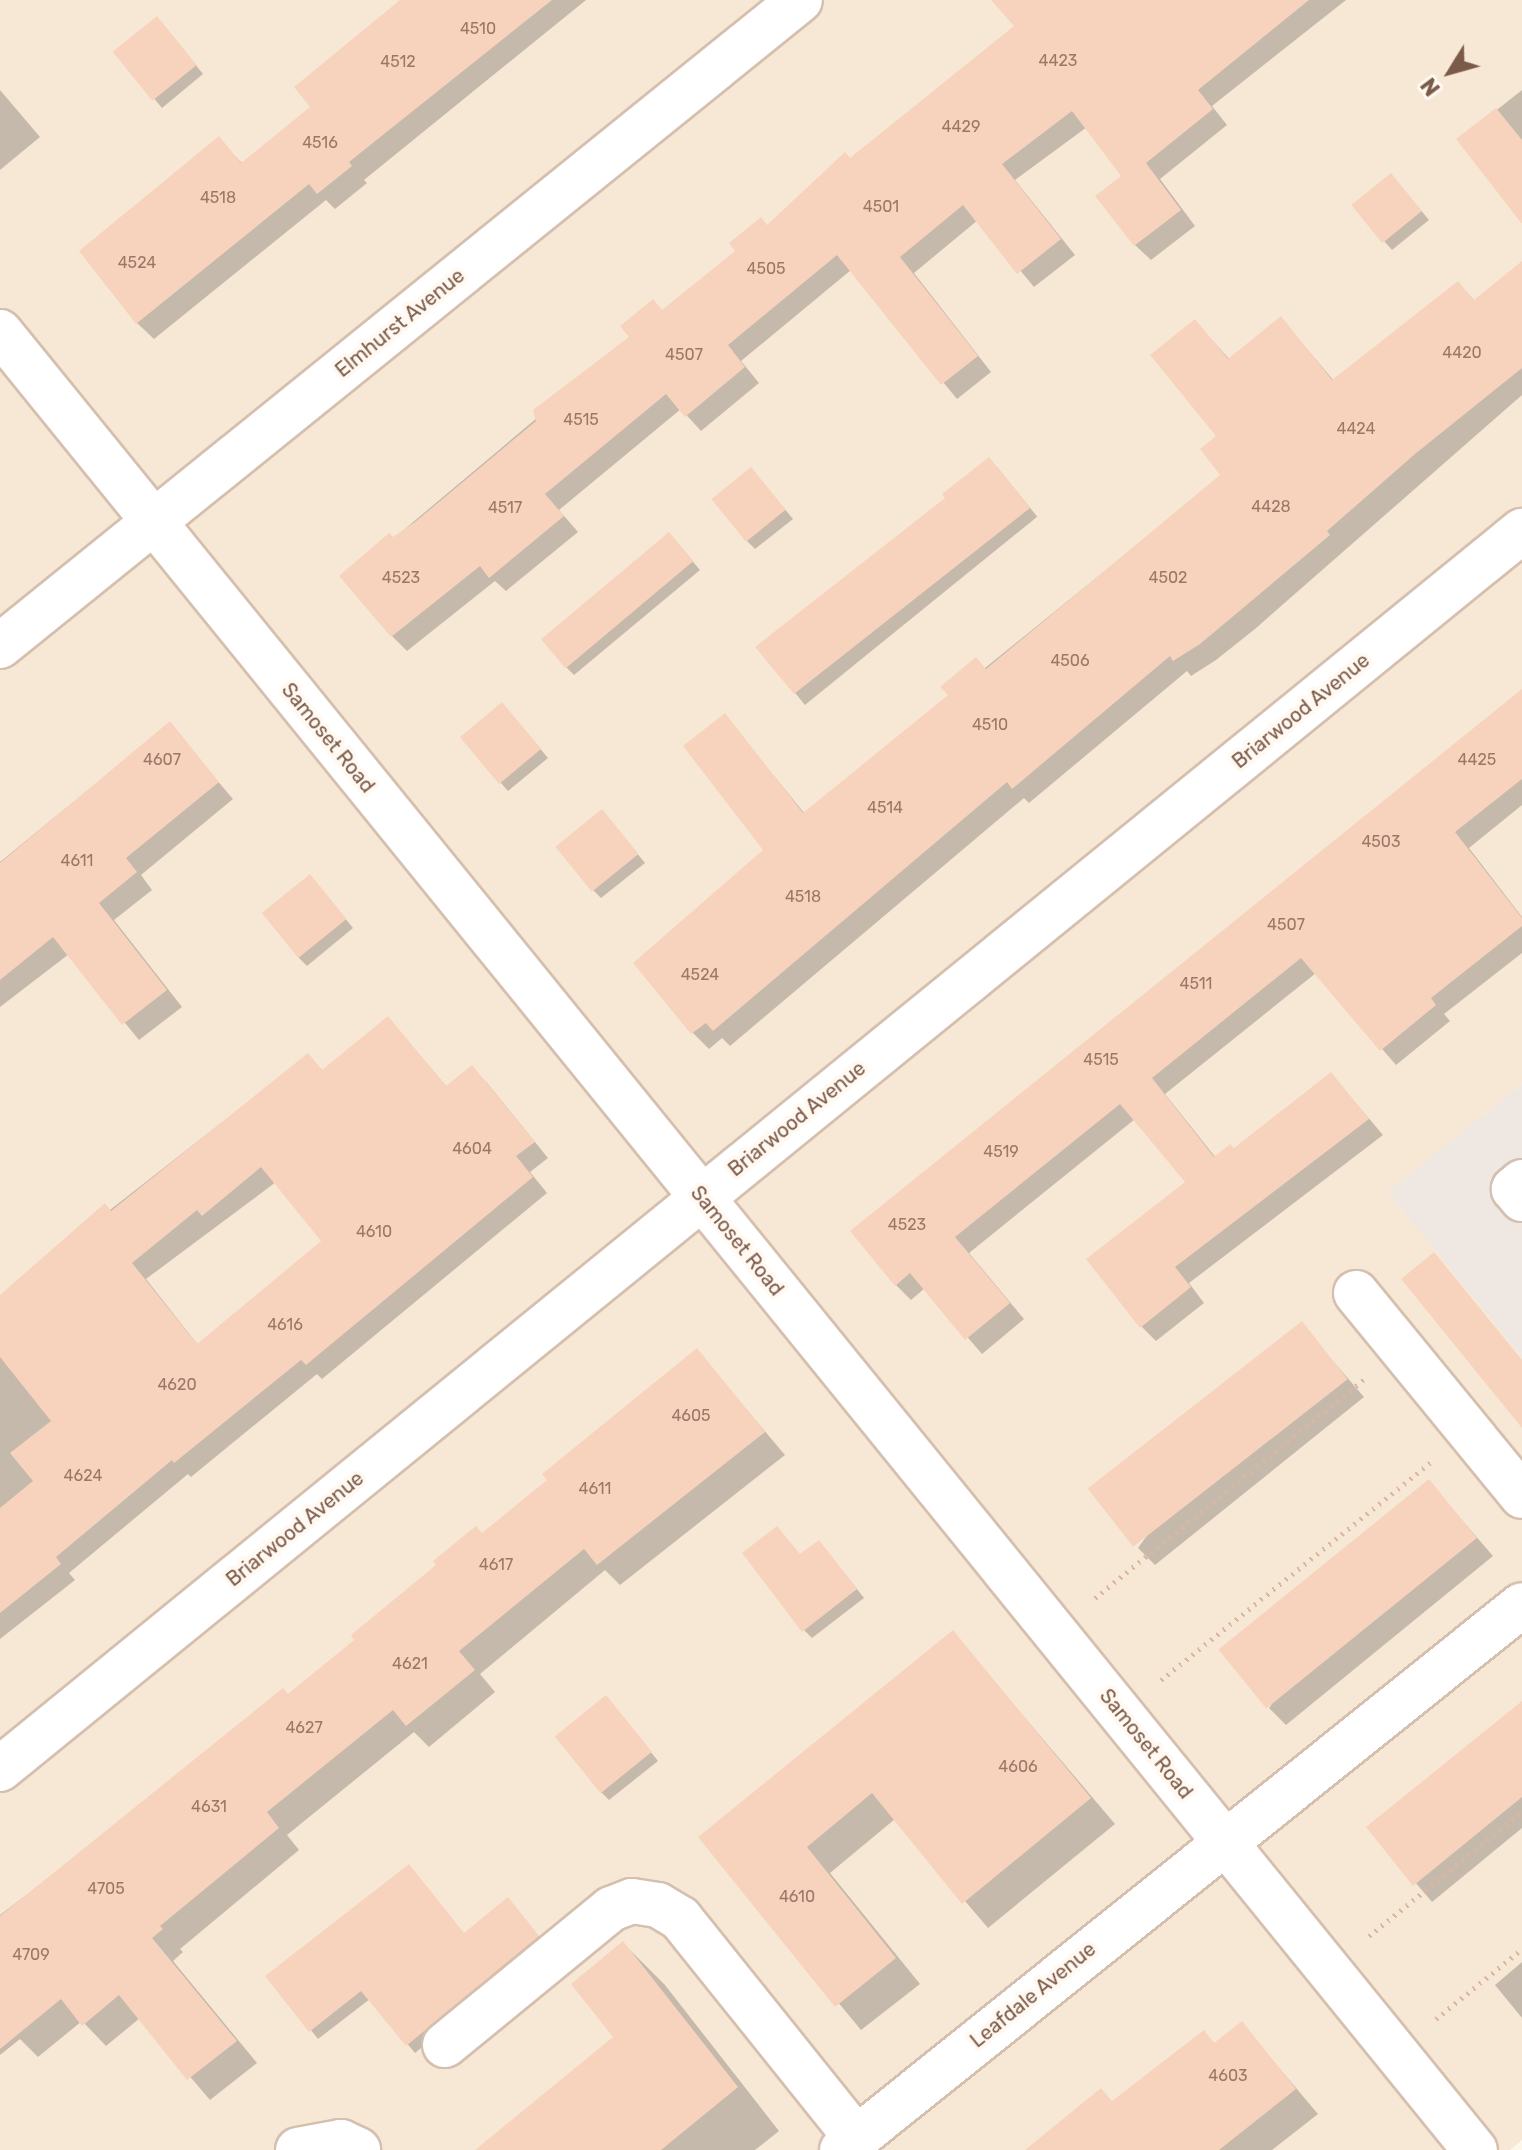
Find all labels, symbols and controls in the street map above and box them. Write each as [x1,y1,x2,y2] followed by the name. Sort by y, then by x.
[460,19,496,39] house number: 4510
[1410,32,1490,112] north arrow
[1039,51,1077,71] house number: 4423
[380,52,416,72] house number: 4512
[1415,72,1446,101] text: N
[942,117,980,137] house number: 4429
[302,133,338,153] house number: 4516
[200,188,236,208] house number: 4518
[863,197,899,217] house number: 4501
[118,253,156,273] house number: 4524
[746,259,786,279] house number: 4505
[330,263,470,383] street label: Elmhurst Avenue
[1442,343,1482,363] house number: 4420
[665,345,703,365] house number: 4507
[563,410,599,430] house number: 4515
[1336,419,1376,439] house number: 4424
[1251,497,1291,517] house number: 4428
[488,498,522,518] house number: 4517
[382,568,420,588] house number: 4523
[1149,568,1187,588] house number: 4502
[1227,648,1375,774] street label: Briarwood Avenue
[1050,651,1090,671] house number: 4506
[276,678,380,798] street label: Samoset Road
[972,715,1008,735] house number: 4510
[143,750,181,770] house number: 4607
[1458,750,1496,770] house number: 4425
[867,798,903,818] house number: 4514
[1361,832,1401,852] house number: 4503
[61,851,93,871] house number: 4611
[785,887,821,907] house number: 4518
[1267,915,1305,935] house number: 4507
[681,965,719,985] house number: 4524
[1180,974,1212,994] house number: 4511
[1083,1050,1119,1070] house number: 4515
[723,1056,871,1182] street label: Briarwood Avenue
[452,1139,492,1159] house number: 4604
[983,1142,1019,1162] house number: 4519
[685,1181,789,1301] street label: Samoset Road
[888,1215,926,1235] house number: 4523
[356,1222,392,1242] house number: 4610
[267,1315,303,1335] house number: 4616
[157,1375,197,1395] house number: 4620
[671,1406,711,1426] house number: 4605
[64,1466,102,1486] house number: 4624
[221,1466,369,1592] street label: Briarwood Avenue
[579,1479,611,1499] house number: 4611
[479,1555,513,1575] house number: 4617
[392,1654,428,1674] house number: 4621
[1094,1684,1198,1804] street label: Samoset Road
[285,1718,323,1738] house number: 4627
[998,1757,1038,1777] house number: 4606
[191,1797,227,1817] house number: 4631
[87,1879,125,1899] house number: 4705
[779,1887,815,1907] house number: 4610
[965,1937,1101,2053] street label: Leafdale Avenue
[12,1945,50,1965] house number: 4709
[1208,2066,1248,2086] house number: 4603

